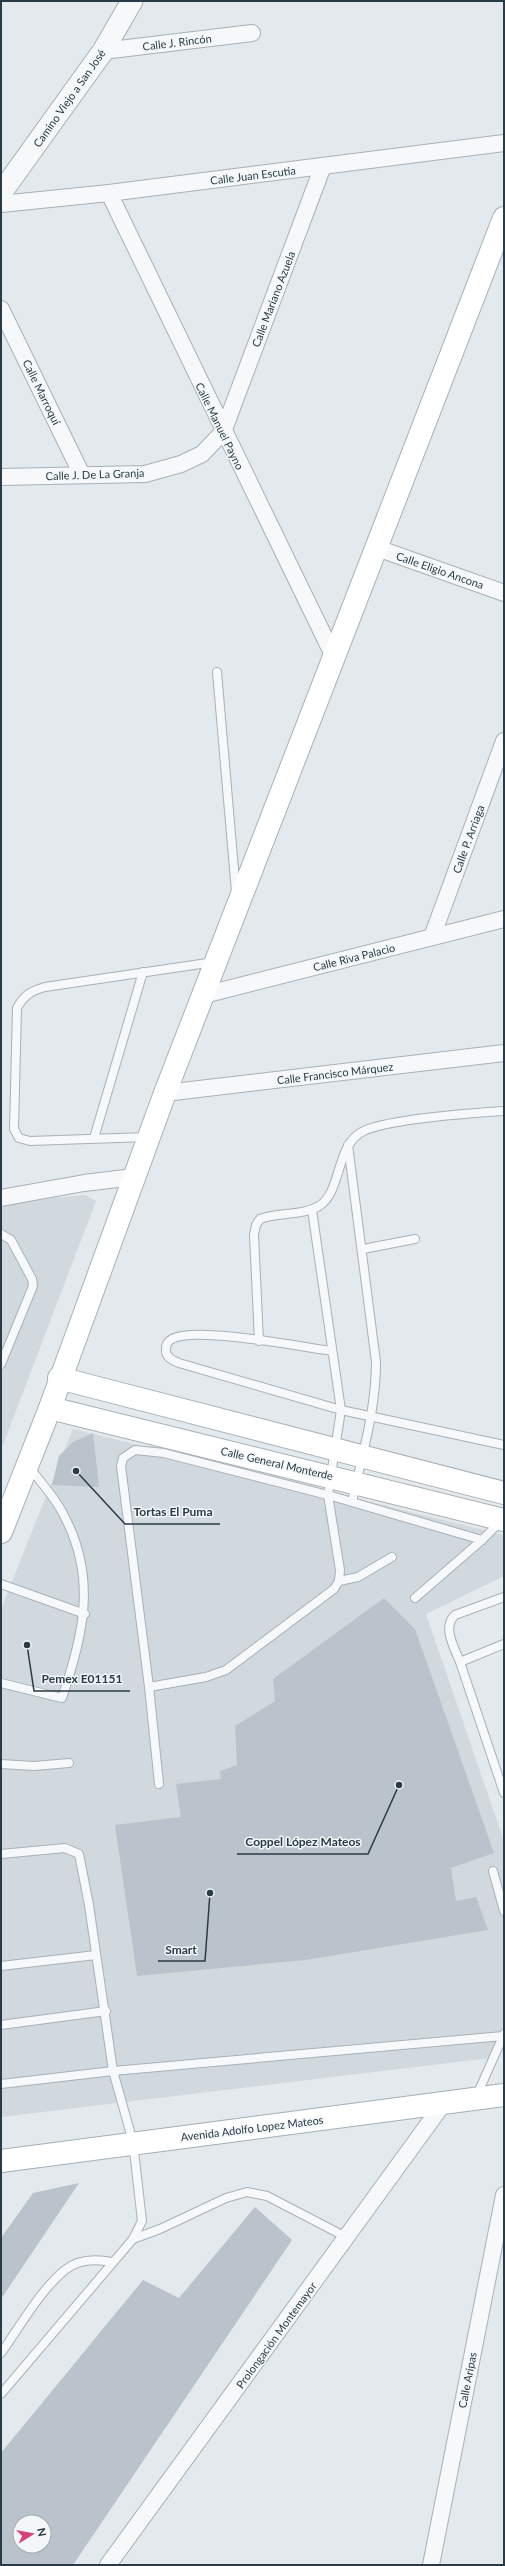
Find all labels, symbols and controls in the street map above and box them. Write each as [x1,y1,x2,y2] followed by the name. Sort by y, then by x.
[142,31,212,53] street label: Calle J. Rincón
[30,46,108,149] street label: Camino Viejo a San José
[210,163,296,187] street label: Calle Juan Escutia
[249,249,297,349] street label: Calle Mariano Azuela
[21,357,64,427] street label: Calle Marroquí
[193,380,247,472] street label: Calle Manuel Payno
[45,466,145,482] street label: Calle J. De La Granja
[394,549,486,591] street label: Calle Eligio Ancona
[450,803,486,875] street label: Calle P. Arriaga
[312,941,396,973] street label: Calle Riva Palacio
[276,1059,394,1087] street label: Calle Francisco Márquez
[220,1444,335,1482] street label: Calle General Monterde
[125,1500,220,1524] callout: Tortas El Puma
[134,1504,212,1519] text: Tortas El Puma
[34,1667,130,1691] callout: Pemex E01151
[42,1671,122,1686] text: Pemex E01151
[237,1830,368,1854] callout: Coppel López Mateos
[245,1834,361,1849] text: Coppel López Mateos
[158,1937,205,1961] callout: Smart
[165,1942,197,1957] text: Smart
[180,2113,324,2143] street label: Avenida Adolfo Lopez Mateos
[233,2279,319,2391] street label: Prolongación Montemayor
[455,2351,479,2409] street label: Calle Aripas
[12,2514,52,2554] north arrow
[35,2527,49,2537] text: N

